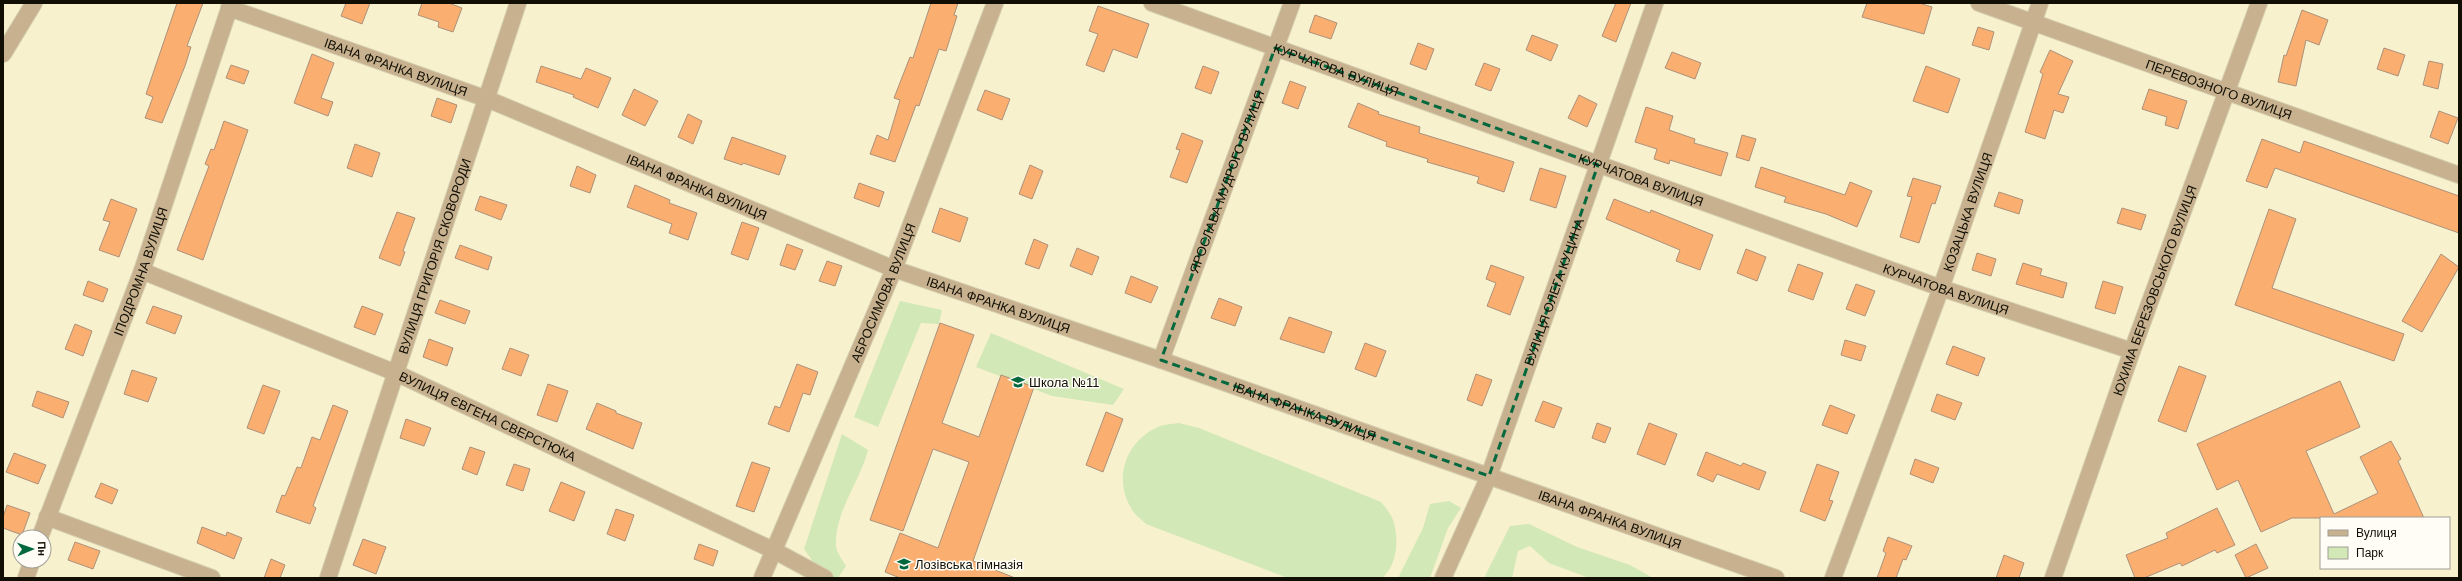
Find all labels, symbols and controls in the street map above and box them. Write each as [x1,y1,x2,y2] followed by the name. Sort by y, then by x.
[322,35,470,99] street label: ІВАНА ФРАНКА ВУЛИЦЯ
[1272,40,1401,99] street label: КУРЧАТОВА ВУЛИЦЯ
[2144,56,2294,122] street label: ПЕРЕВОЗНОГО ВУЛИЦЯ
[1186,88,1267,275] street label: ЯРОСЛАВА МУДРОГО ВУЛИЦЯ
[1576,150,1706,209] street label: КУРЧАТОВА ВУЛИЦЯ
[1940,150,1995,273] street label: КОЗАЦЬКА ВУЛИЦЯ
[624,151,769,223] street label: ІВАНА ФРАНКА ВУЛИЦЯ
[395,156,474,356] street label: ВУЛИЦЯ ГРИГОРІЯ СКОВОРОДИ
[2110,183,2199,398] street label: ЮХИМА БЕРЕЗОВСЬКОГО ВУЛИЦЯ
[110,205,170,338] street label: ІПОДРОМНА ВУЛИЦЯ
[1521,216,1587,368] street label: ВУЛИЦЯ ОЛЕГА КУЦИНА
[848,221,918,364] street label: АБРОСИМОВА ВУЛИЦЯ
[1881,260,2011,317] street label: КУРЧАТОВА ВУЛИЦЯ
[925,273,1072,336] street label: ІВАНА ФРАНКА ВУЛИЦЯ
[397,368,579,464] street label: ВУЛИЦЯ ЄВГЕНА СВЕРСТЮКА
[1010,374,1026,390] school or university icon: Школа №11
[1029,375,1100,390] place label: Школа №11
[1231,379,1378,443] street label: ІВАНА ФРАНКА ВУЛИЦЯ
[1536,487,1683,551] street label: ІВАНА ФРАНКА ВУЛИЦЯ
[2320,517,2450,569] legend
[2356,526,2397,540] text: Вулиця
[12,529,52,569] north arrow
[36,541,48,556] text: Пн
[2356,546,2384,560] text: Парк
[896,556,912,572] school or university icon: Лозівська гімназія
[915,557,1023,572] place label: Лозівська гімназія

